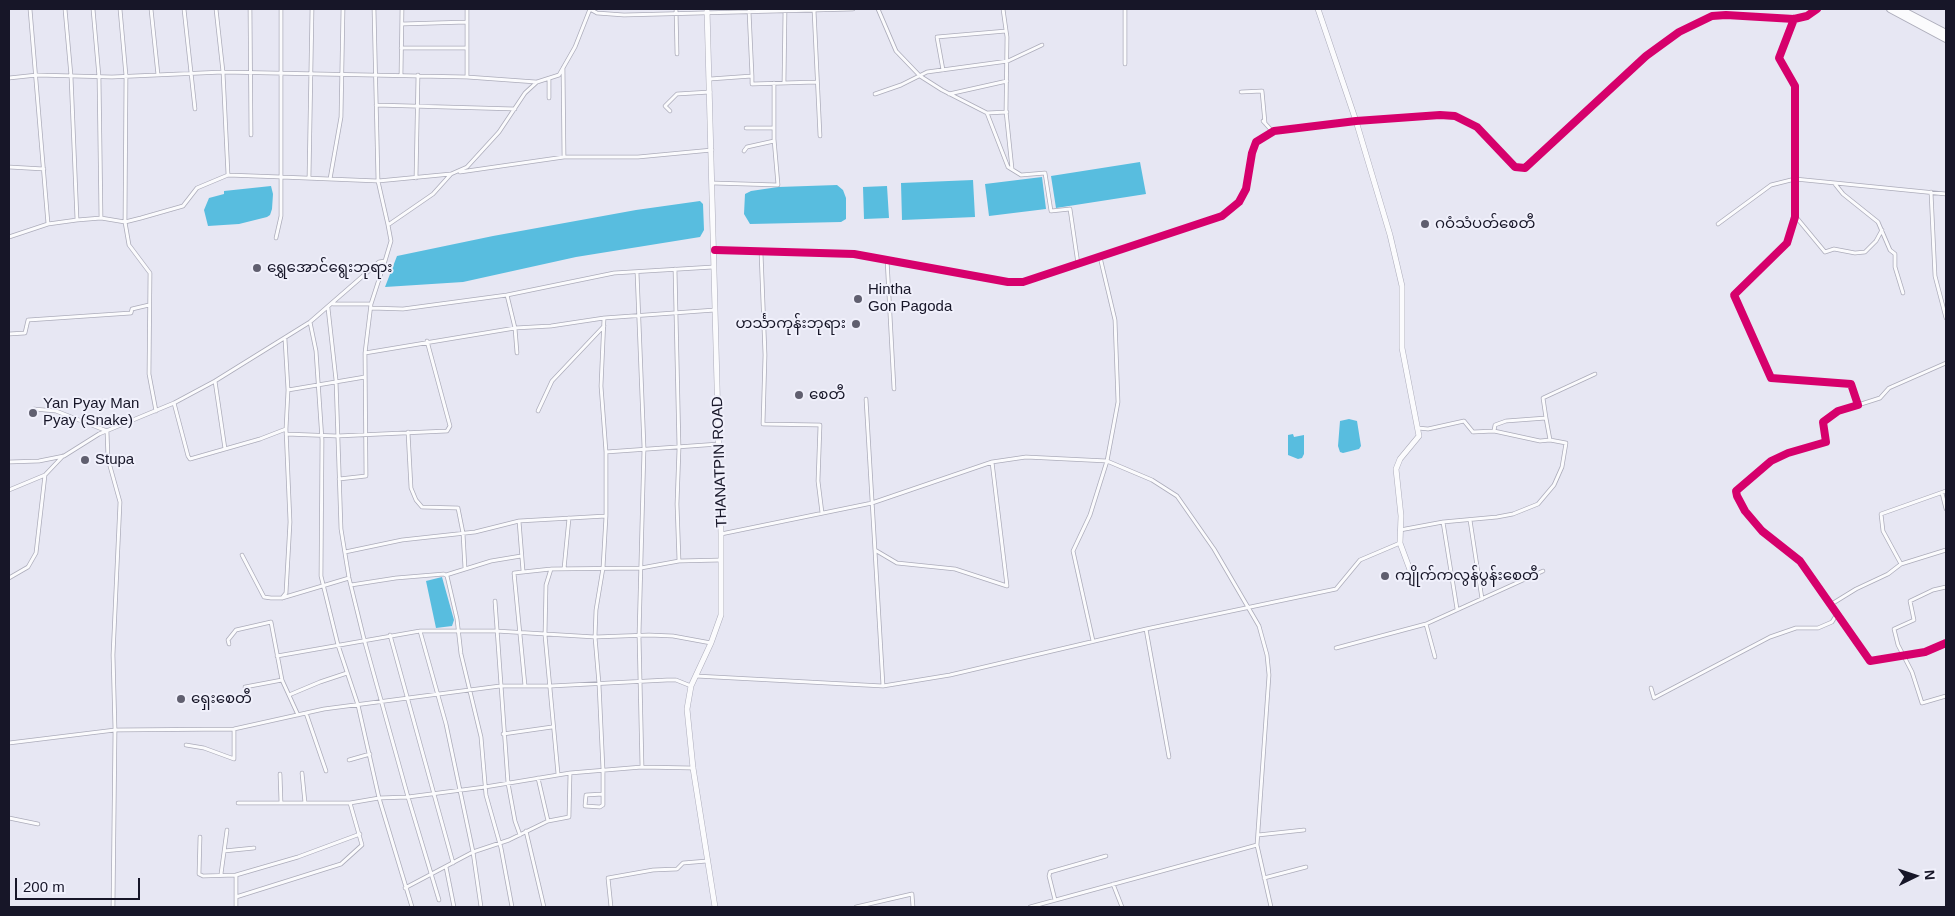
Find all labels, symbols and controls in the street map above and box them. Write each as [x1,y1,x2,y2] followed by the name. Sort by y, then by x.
[1435,215,1535,233] place label: ဂဝံသံပတ်စေတီ
[1419,218,1431,230] marker: ဂဝံသံပတ်စေတီ
[267,259,392,277] place label: ရွှေအောင်ရွေးဘုရား
[251,262,263,274] marker: ရွှေအောင်ရွေးဘုရား
[868,281,952,316] place label: Hintha Gon Pagoda
[852,293,864,305] marker: Hintha Gon Pagoda
[736,315,846,333] place label: ဟင်္သာကုန်းဘုရား
[850,318,862,330] marker: ဟင်္သာကုန်းဘုရား
[809,386,845,404] place label: စေတီ
[793,389,805,401] marker: စေတီ
[43,395,139,430] place label: Yan Pyay Man Pyay (Snake)
[709,396,731,528] street label: THANATPIN ROAD
[27,407,39,419] marker: Yan Pyay Man Pyay (Snake)
[95,451,134,469] place label: Stupa
[79,454,91,466] marker: Stupa
[1395,567,1539,585] place label: ကျိုက်ကလွန်ပွန်းစေတီ
[1379,570,1391,582] marker: ကျိုက်ကလွန်ပွန်းစေတီ
[191,690,252,708] place label: ရှေးစေတီ
[175,693,187,705] marker: ရှေးစေတီ
[1890,851,1940,901] north arrow
[18,868,142,900] scale bar
[1922,869,1938,881] text: N
[23,878,65,895] text: 200 m

